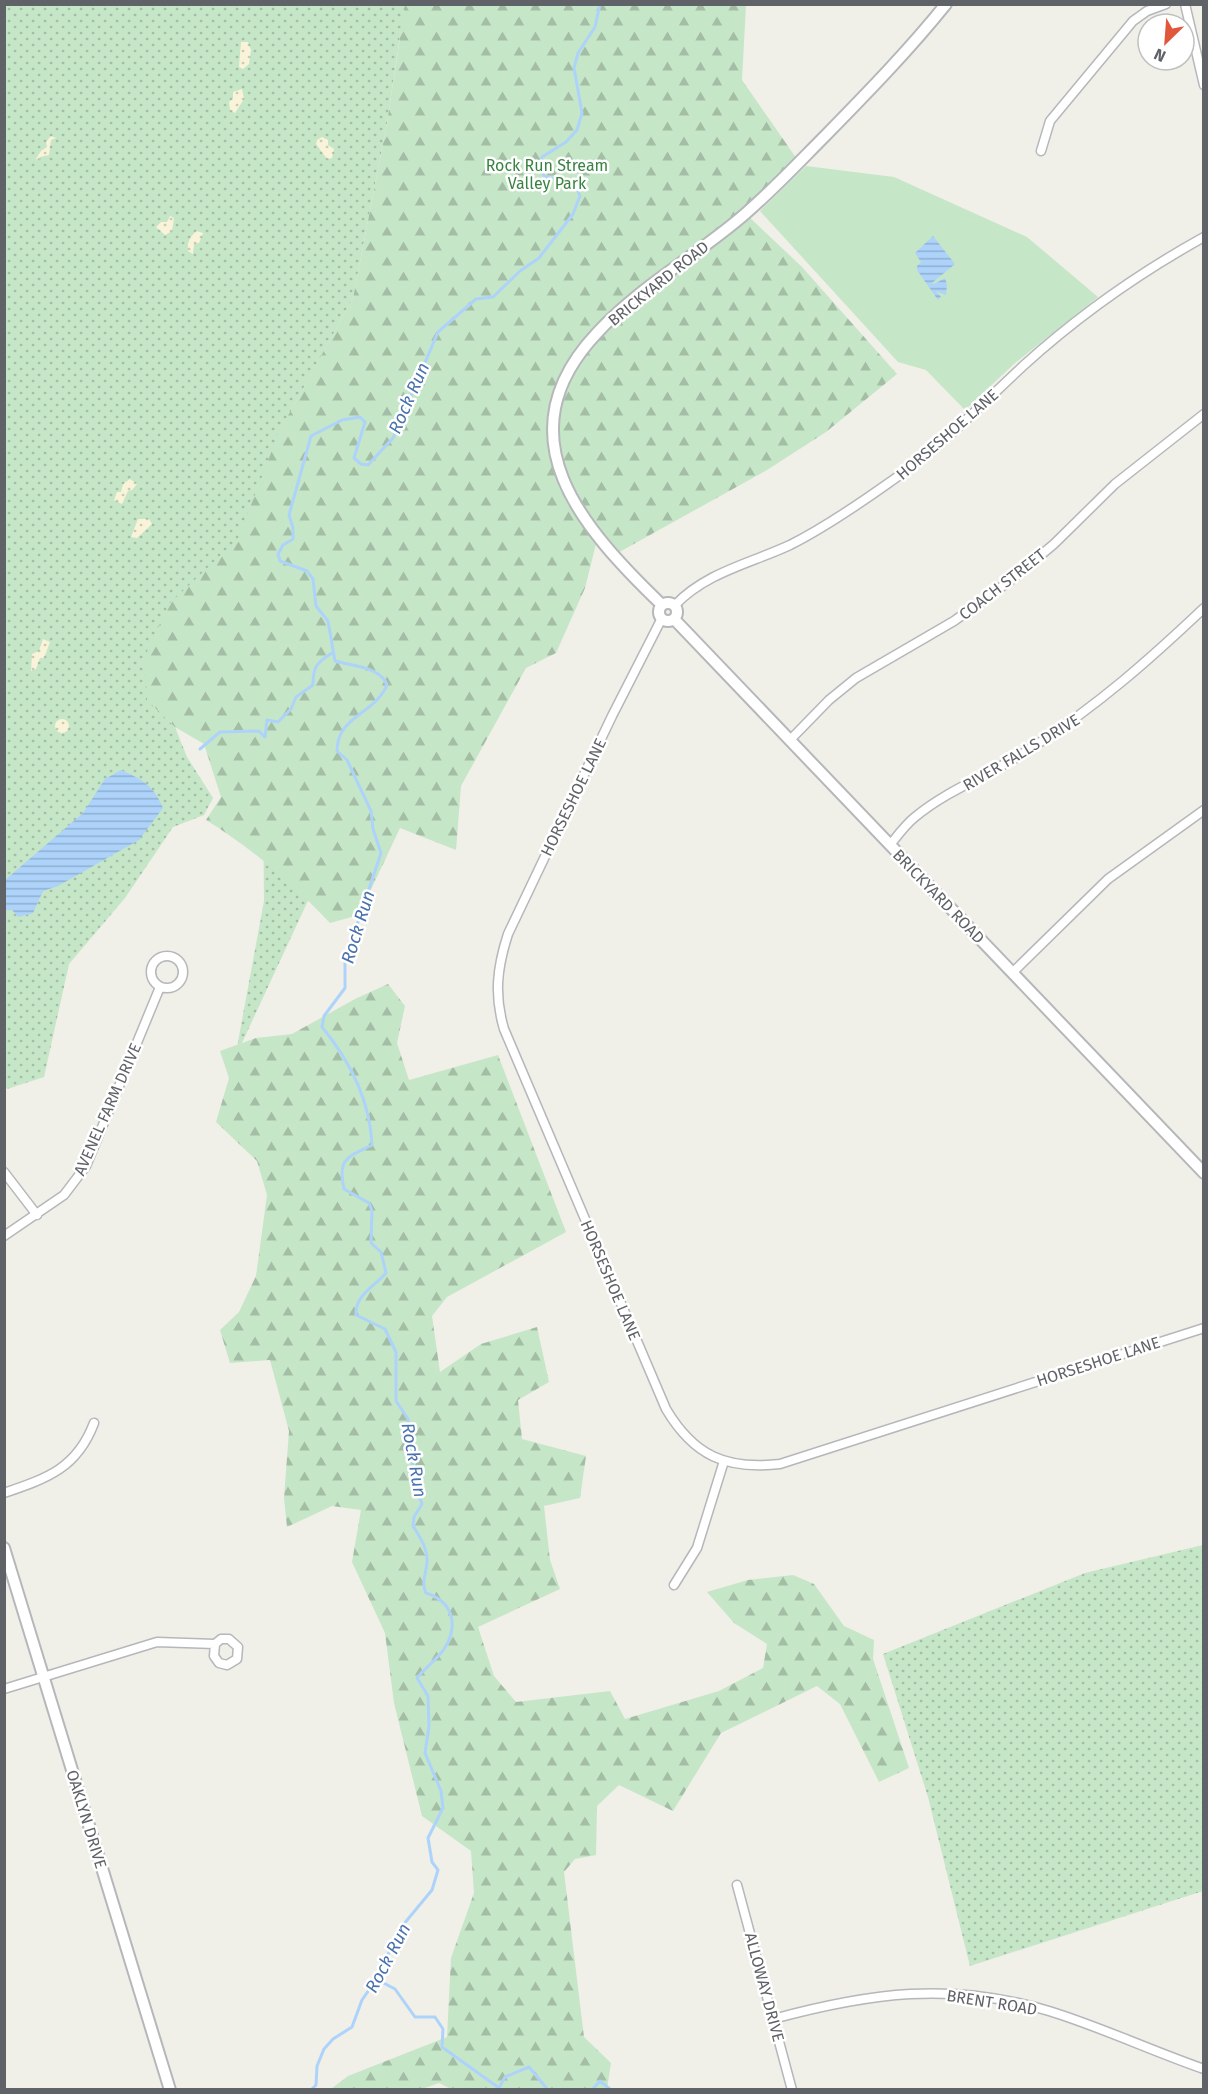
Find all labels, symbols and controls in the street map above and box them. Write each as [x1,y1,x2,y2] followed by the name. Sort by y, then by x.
[1136,12,1196,72] north arrow
[1151,44,1169,66] text: N
[486,156,608,193] park label: Rock Run Stream Valley Park
[604,237,712,330] street label: BRICKYARD ROAD
[384,359,434,437] water label: Rock Run
[893,385,1002,484] street label: HORSESHOE LANE
[955,544,1050,624] street label: COACH STREET
[959,710,1083,795] street label: RIVER FALLS DRIVE
[537,735,610,859] street label: HORSESHOE LANE
[889,845,988,947] street label: BRICKYARD ROAD
[336,888,380,966] water label: Rock Run
[70,1040,145,1178] street label: AVENEL FARM DRIVE
[577,1217,644,1343] street label: HORSESHOE LANE
[1034,1333,1162,1390] street label: HORSESHOE LANE
[397,1421,431,1499] water label: Rock Run
[63,1768,111,1871] street label: OAKLYN DRIVE
[361,1920,415,1996] water label: Rock Run
[741,1930,788,2044] street label: ALLOWAY DRIVE
[945,1986,1039,2019] street label: BRENT ROAD

